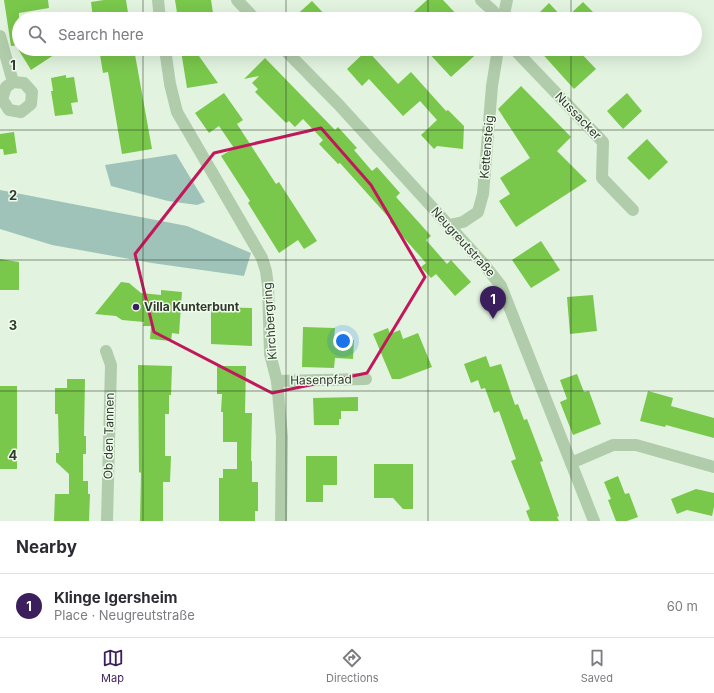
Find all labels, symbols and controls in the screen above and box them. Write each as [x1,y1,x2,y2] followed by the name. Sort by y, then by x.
[12,12,702,56] search box
[26,23,48,45] icon: search
[58,25,144,44] text: Search here
[10,57,16,73] text: 1
[552,89,605,143] street label: Nussacker
[476,115,497,179] street label: Kettensteig
[9,187,17,203] text: 2
[428,204,499,280] street label: Neugreutstraße
[259,282,280,360] street label: Kirchbergring
[480,286,506,319] pin: 1
[144,299,240,314] place label: Villa Kunterbunt
[131,302,141,312] marker: Villa Kunterbunt
[9,317,17,333] text: 3
[333,331,353,351] your location
[290,371,352,388] street label: Hasenpfad
[100,393,117,479] street label: Ob den Tannen
[9,447,18,463] text: 4
[16,537,77,557] text: Nearby
[54,588,177,607] text: Klinge Igersheim
[26,598,32,614] text: 1
[667,598,698,614] text: 60 m
[54,607,195,623] text: Place · Neugreutstraße
[101,647,124,685] tab: Map
[326,647,379,685] tab: Directions
[581,647,613,685] tab: Saved

